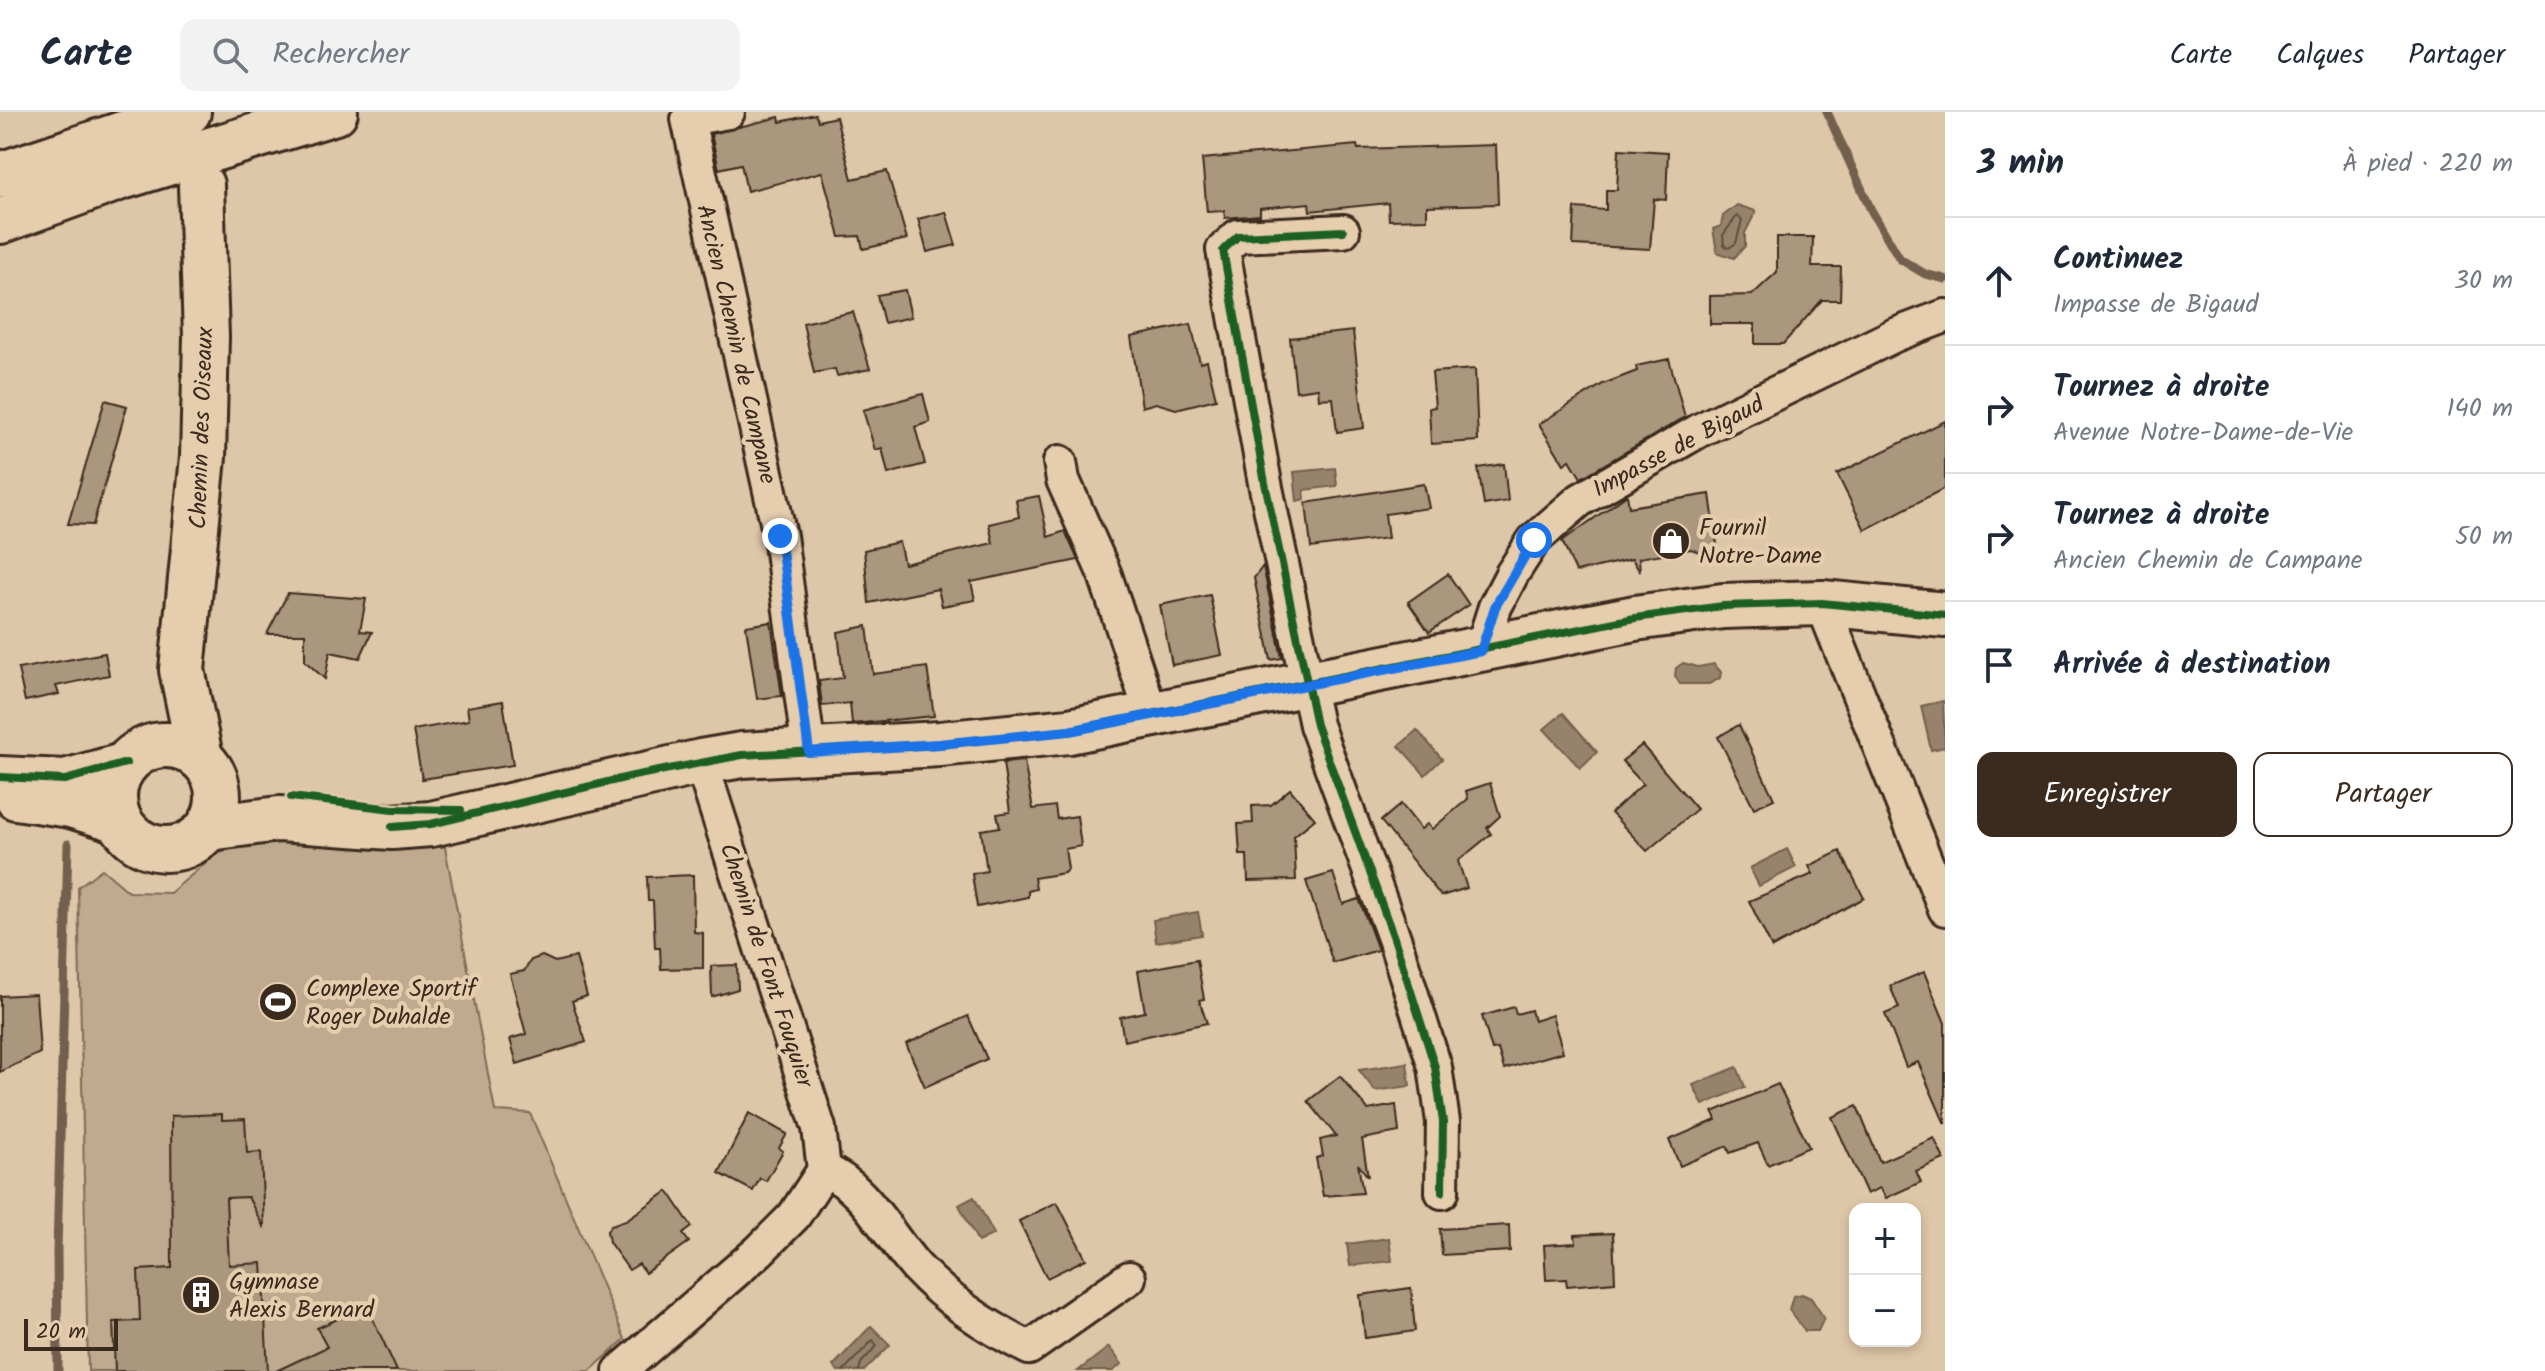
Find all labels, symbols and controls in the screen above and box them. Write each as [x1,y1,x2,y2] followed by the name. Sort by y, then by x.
[180,19,740,91] search box
[40,25,132,85] text: Carte
[272,31,409,79] text: Rechercher
[208,33,252,77] icon: search
[2170,33,2232,78] text: Carte
[2276,33,2364,78] text: Calques
[2408,33,2505,78] text: Partager
[1977,137,2064,191] text: 3 min
[2342,143,2513,185] text: À pied · 220 m
[684,201,787,488] street label: Ancien Chemin de Campane
[2053,236,2183,284] text: Continuez
[1977,259,2021,303] icon: ahead
[2454,260,2513,302] text: 30 m
[2053,284,2259,326] text: Impasse de Bigaud
[179,325,226,530] street label: Chemin des Oiseaux
[2053,364,2269,412] text: Tournez à droite
[1586,385,1773,509] street label: Impasse de Bigaud
[1977,387,2021,431] icon: right
[2446,388,2513,430] text: 140 m
[2053,412,2353,454] text: Avenue Notre-Dame-de-Vie
[2053,492,2269,540] text: Tournez à droite
[1699,509,1822,576] place label: Fournil Notre-Dame
[1977,515,2021,559] icon: right
[2455,516,2513,558] text: 50 m
[762,518,798,554] route end
[1650,520,1692,562] shop icon: Fournil Notre-Dame
[1516,522,1552,558] route start
[2053,540,2363,582] text: Ancien Chemin de Campane
[2053,641,2331,689] text: Arrivée à destination
[1977,643,2021,687] icon: arrive
[1977,752,2237,837] button: Enregistrer
[2253,752,2513,837] button: Partager
[708,838,824,1095] street label: Chemin de Font Fouquier
[306,970,479,1037] place label: Complexe Sportif Roger Duhalde
[257,981,299,1023] sports icon: Complexe Sportif Roger Duhalde
[1849,1203,1921,1347] map controls
[1849,1203,1921,1275] button: +
[229,1263,375,1330] place label: Gymnase Alexis Bernard
[180,1274,222,1316] building icon: Gymnase Alexis Bernard
[1849,1275,1921,1347] button: −
[24,1315,118,1351] scale bar
[36,1315,86,1350] text: 20 m

